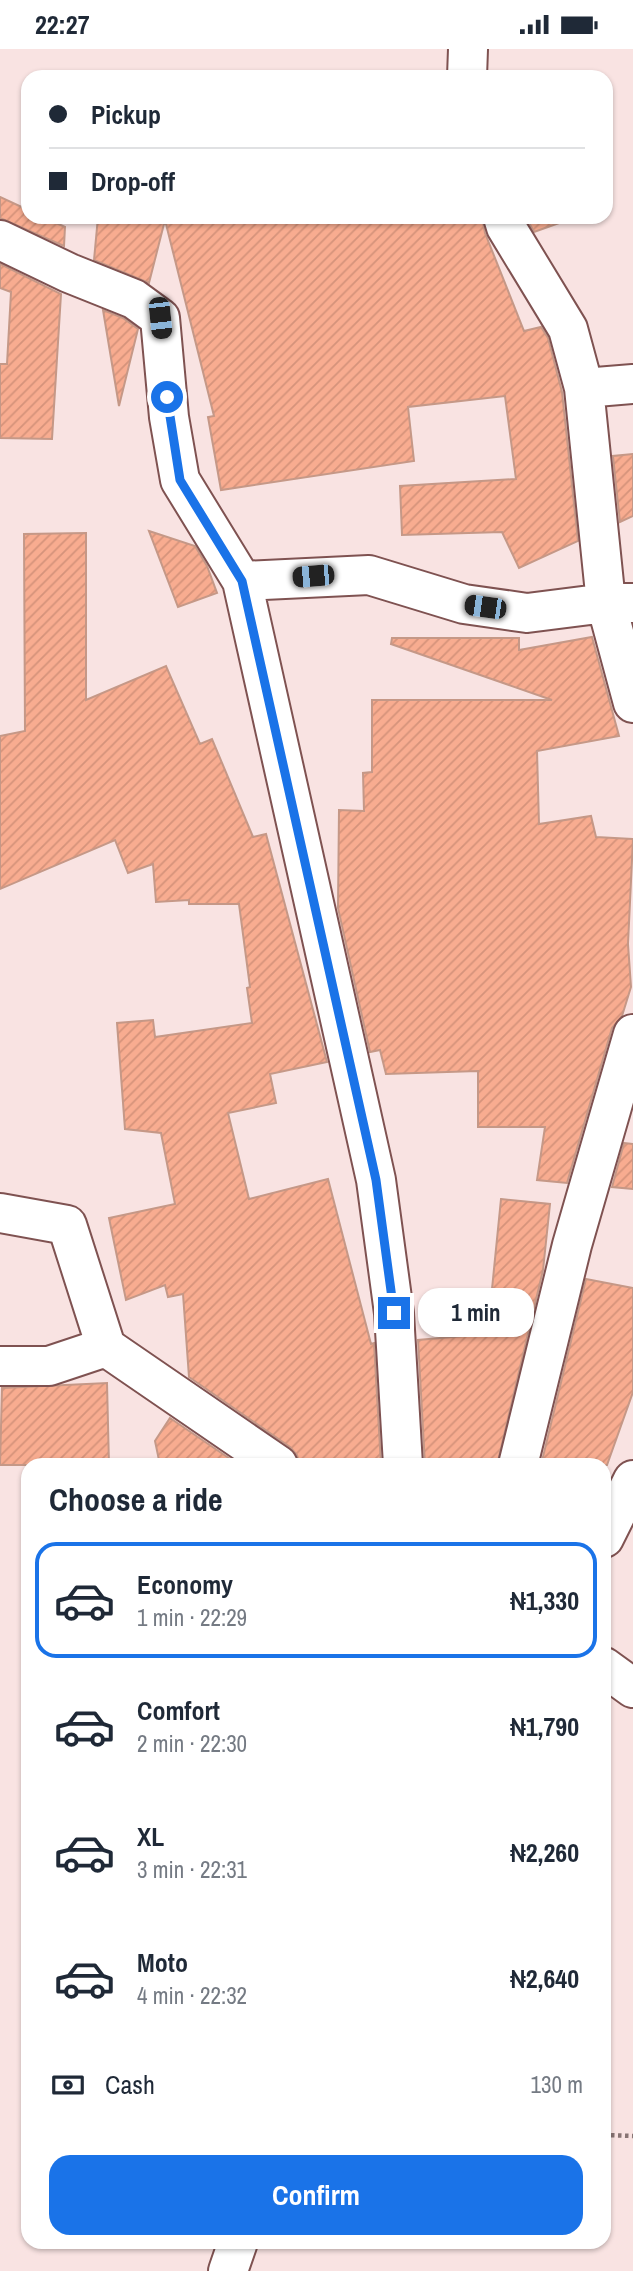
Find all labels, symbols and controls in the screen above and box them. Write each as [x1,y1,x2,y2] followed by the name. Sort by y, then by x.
[35,7,90,42] text: 22:27
[91,97,161,132] text: Pickup
[91,164,175,199] text: Drop-off
[148,296,173,340] car
[151,381,183,413] route start
[292,564,335,588] car
[463,594,508,620] car
[418,1289,534,1337] callout: 1 min
[378,1297,410,1329] route end
[451,1297,501,1328] text: 1 min
[49,1478,223,1521] text: Choose a ride
[137,1567,233,1602] text: Economy
[53,1569,116,1632] icon: car
[510,1583,579,1618] text: ₦1,330
[137,1602,247,1633] text: 1 min · 22:29
[137,1693,220,1728] text: Comfort
[53,1695,116,1758] icon: car
[510,1709,579,1744] text: ₦1,790
[137,1728,247,1759] text: 2 min · 22:30
[137,1819,164,1854] text: XL
[53,1821,116,1884] icon: car
[510,1835,579,1870] text: ₦2,260
[137,1854,247,1885] text: 3 min · 22:31
[137,1945,188,1980] text: Moto
[53,1947,116,2010] icon: car
[510,1961,579,1996] text: ₦2,640
[137,1980,247,2011] text: 4 min · 22:32
[49,2066,87,2104] icon: cash
[105,2067,155,2102] text: Cash
[531,2069,583,2100] text: 130 m
[49,2155,583,2235] button: Confirm

